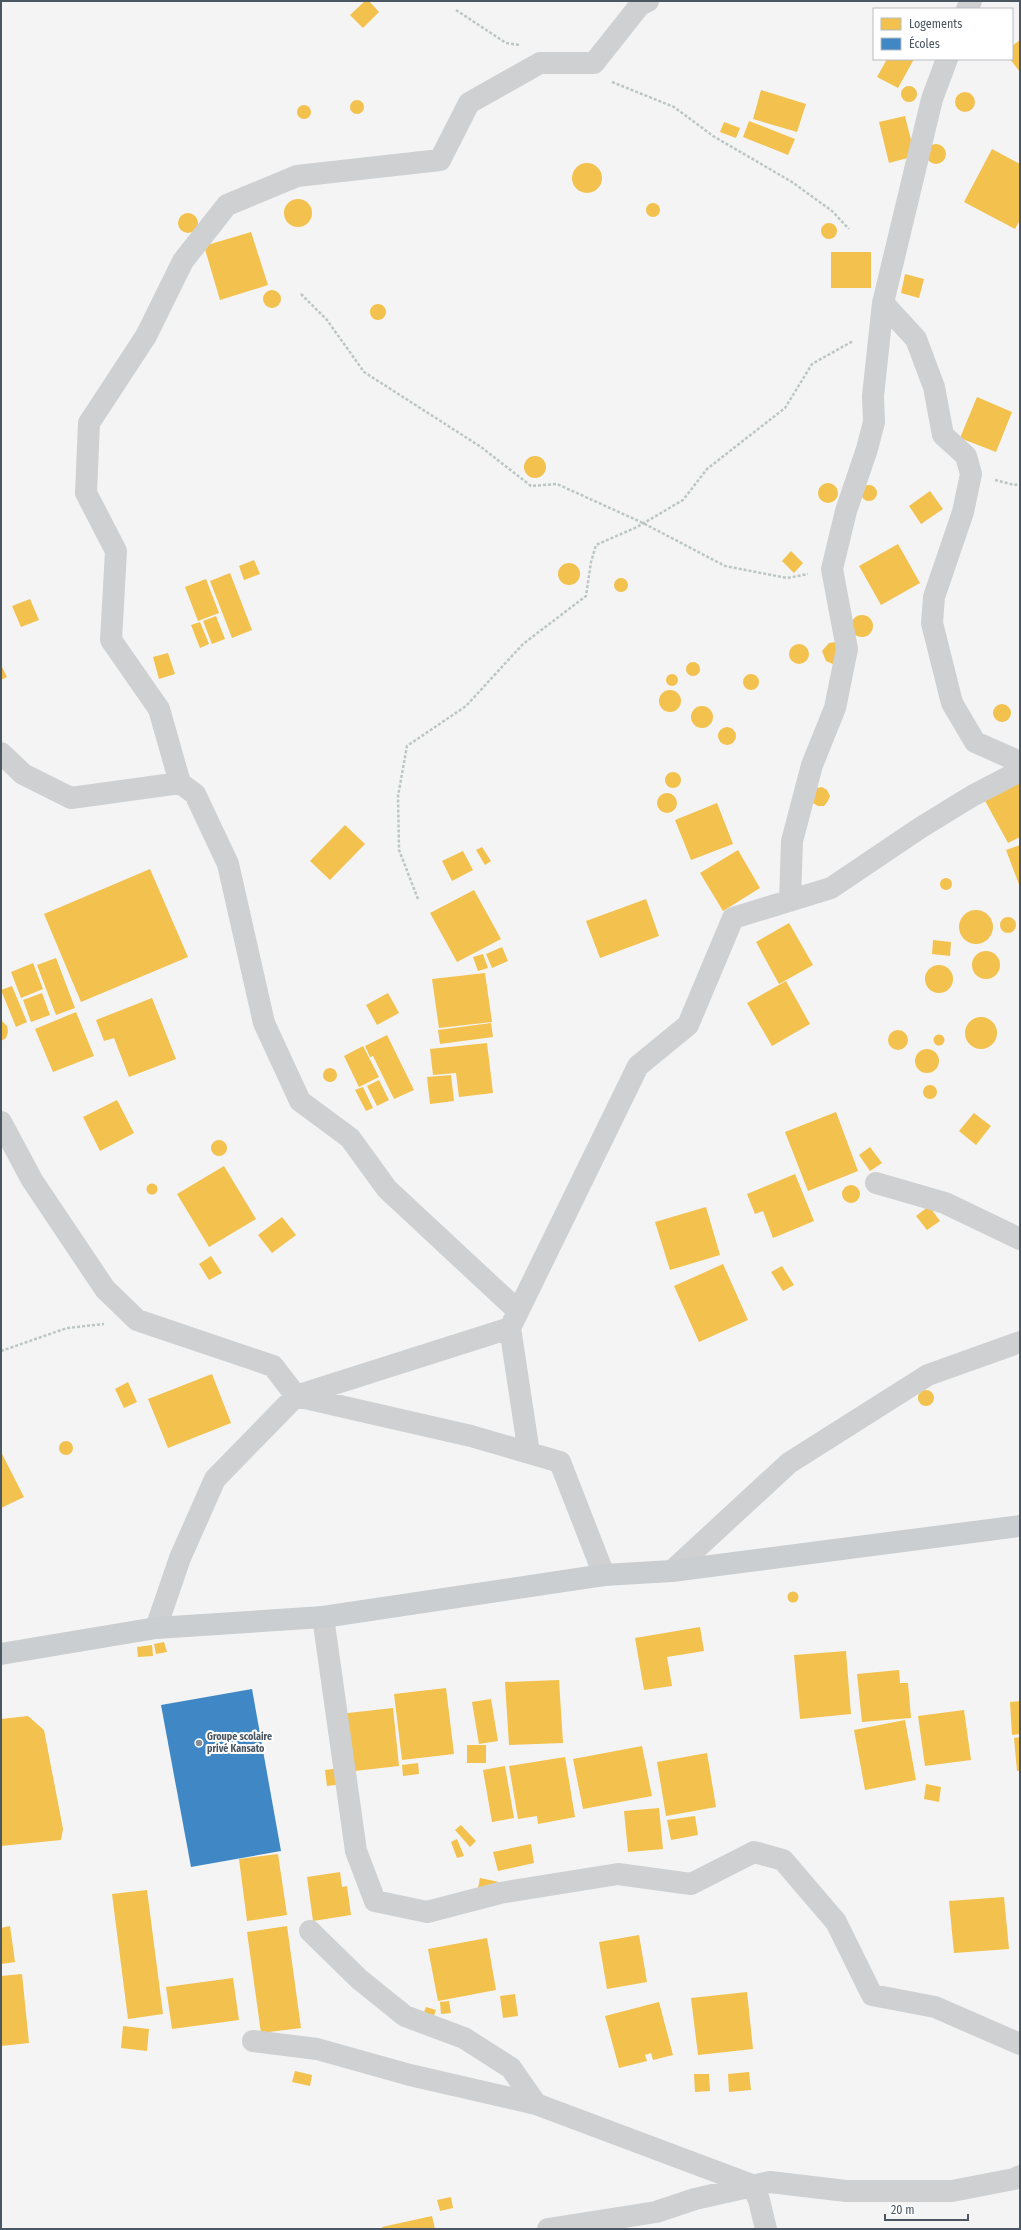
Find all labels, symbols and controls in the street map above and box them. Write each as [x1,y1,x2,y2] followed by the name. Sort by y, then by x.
[873,8,1013,60] legend
[909,17,962,31] text: Logements
[909,36,940,51] text: Écoles
[207,1731,272,1755] place label: Groupe scolaire privé Kansato
[194,1738,204,1748] marker: Groupe scolaire privé Kansato
[885,2196,968,2222] scale bar
[891,2203,915,2217] text: 20 m

